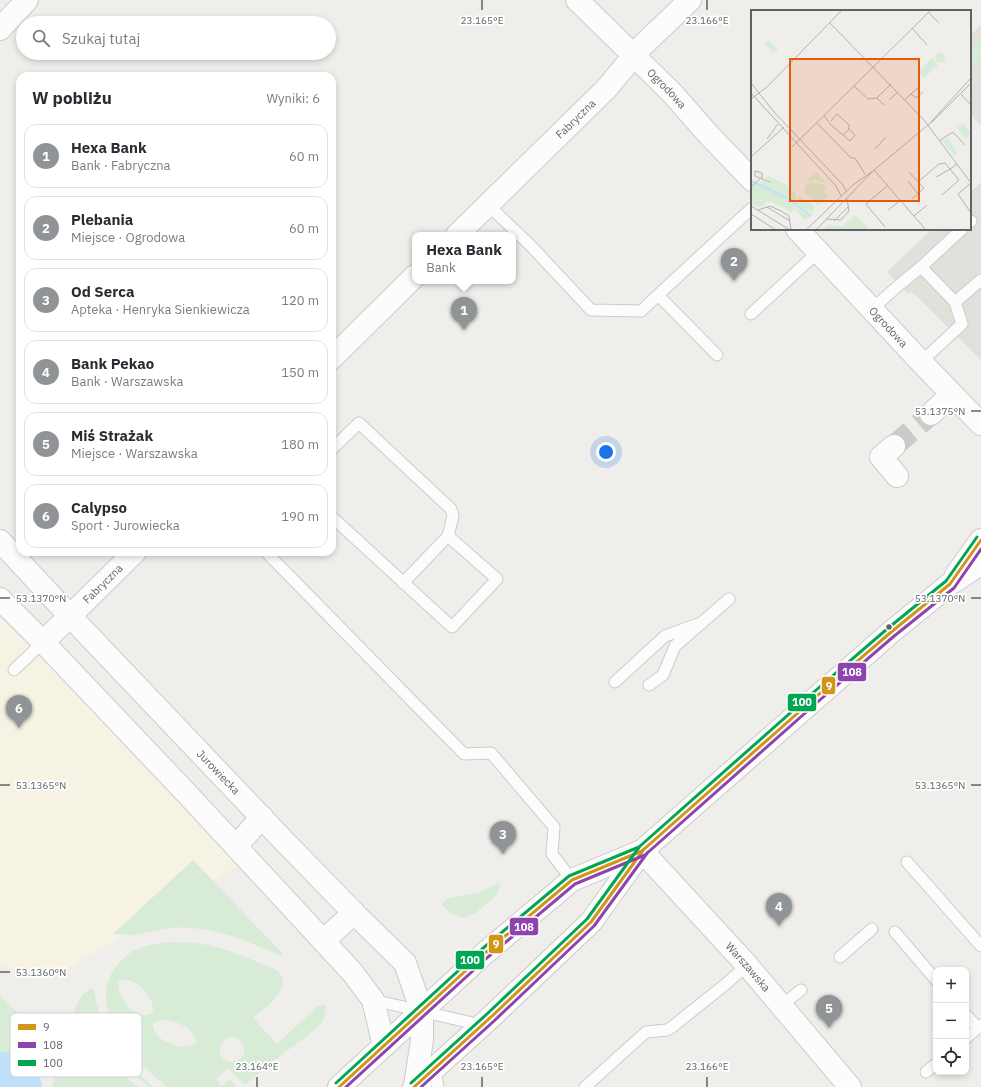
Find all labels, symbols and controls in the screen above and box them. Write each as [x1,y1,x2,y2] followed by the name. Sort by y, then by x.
[751,10,971,230] inset map
[460,14,504,27] text: 23.165°E
[685,14,729,27] text: 23.166°E
[16,16,336,60] search box
[30,27,52,49] icon: search
[62,29,140,48] text: Szukaj tutaj
[644,65,689,111] street label: Ogrodowa
[32,87,112,109] text: W pobliżu
[267,90,320,107] text: Wyniki: 6
[553,96,599,141] street label: Fabryczna
[71,138,147,157] text: Hexa Bank
[42,148,50,165] text: 1
[289,148,319,165] text: 60 m
[71,157,171,174] text: Bank · Fabryczna
[71,210,133,229] text: Plebania
[42,220,50,237] text: 2
[289,220,319,237] text: 60 m
[71,229,185,246] text: Miejsce · Ogrodowa
[412,232,516,284] popup
[426,240,502,259] text: Hexa Bank
[721,248,747,281] pin: 2
[426,259,456,276] text: Bank
[71,282,134,301] text: Od Serca
[42,292,50,309] text: 3
[281,292,319,309] text: 120 m
[451,297,477,330] pin: 1
[71,301,250,318] text: Apteka · Henryka Sienkiewicza
[866,304,911,350] street label: Ogrodowa
[71,354,154,373] text: Bank Pekao
[42,364,50,381] text: 4
[281,364,319,381] text: 150 m
[71,373,183,390] text: Bank · Warszawska
[915,405,965,418] text: 53.1375°N
[71,426,153,445] text: Miś Strażak
[42,436,50,453] text: 5
[281,436,319,453] text: 180 m
[596,442,616,462] your location
[71,445,198,462] text: Miejsce · Warszawska
[71,498,127,517] text: Calypso
[42,508,50,525] text: 6
[281,508,319,525] text: 190 m
[71,517,180,534] text: Sport · Jurowiecka
[80,561,126,606] street label: Fabryczna
[16,592,66,605] text: 53.1370°N
[915,592,965,605] text: 53.1370°N
[884,622,894,632] unlabelled marker
[837,662,867,682] line badge: 108
[842,665,862,679] text: 108
[821,676,836,695] line badge: 9
[826,679,833,693] text: 9
[787,693,817,712] line badge: 100
[6,695,32,728] pin: 6
[792,695,812,709] text: 100
[194,747,243,797] street label: Jurowiecka
[16,779,66,792] text: 53.1365°N
[915,779,965,792] text: 53.1365°N
[490,821,516,854] pin: 3
[766,893,792,926] pin: 4
[509,917,539,936] line badge: 108
[514,920,534,934] text: 108
[488,934,504,954] line badge: 9
[493,937,500,951] text: 9
[722,939,773,995] street label: Warszawska
[455,950,485,970] line badge: 100
[460,953,480,967] text: 100
[16,966,66,979] text: 53.1360°N
[933,967,969,1075] map controls
[933,967,969,1003] button: +
[816,995,842,1028] pin: 5
[933,1003,969,1039] button: −
[10,1013,142,1077] legend
[43,1020,50,1034] text: 9
[43,1038,63,1052] text: 108
[933,1039,969,1075] button: locate
[43,1056,63,1070] text: 100
[235,1060,279,1073] text: 23.164°E
[460,1060,504,1073] text: 23.165°E
[685,1060,729,1073] text: 23.166°E

